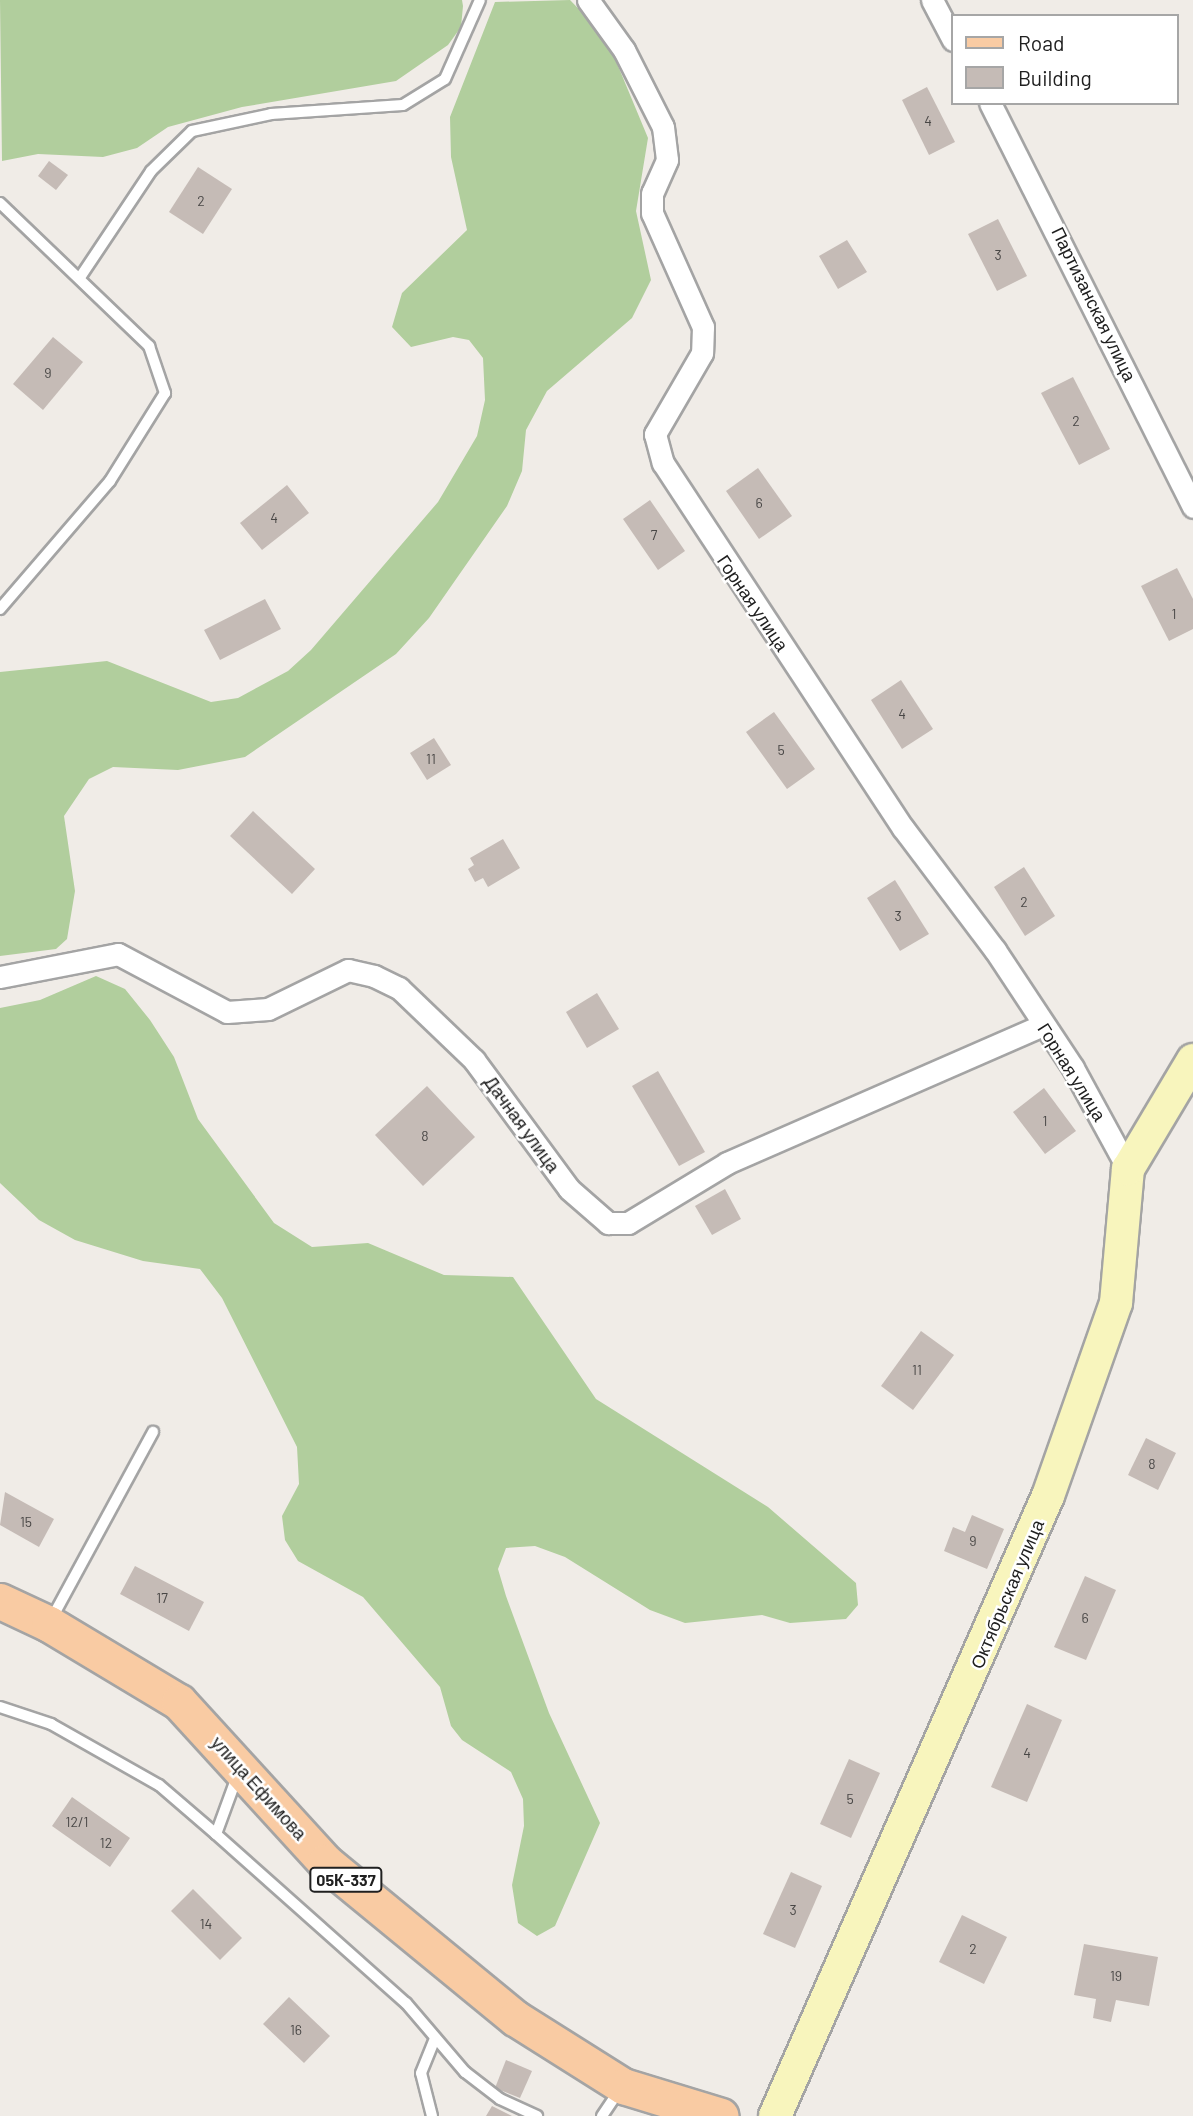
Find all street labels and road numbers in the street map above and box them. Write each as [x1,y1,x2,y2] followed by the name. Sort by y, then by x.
[1047,223,1141,385] street label: Партизанская улица
[713,551,793,655] street label: Горная улица
[1033,1019,1111,1125] street label: Горная улица
[480,1072,564,1176] street label: Дачная улица
[966,1516,1048,1672] street label: Октябрьская улица
[207,1732,311,1844] street label: улица Ефимова
[309,1868,383,1892] road number: 05К-337

